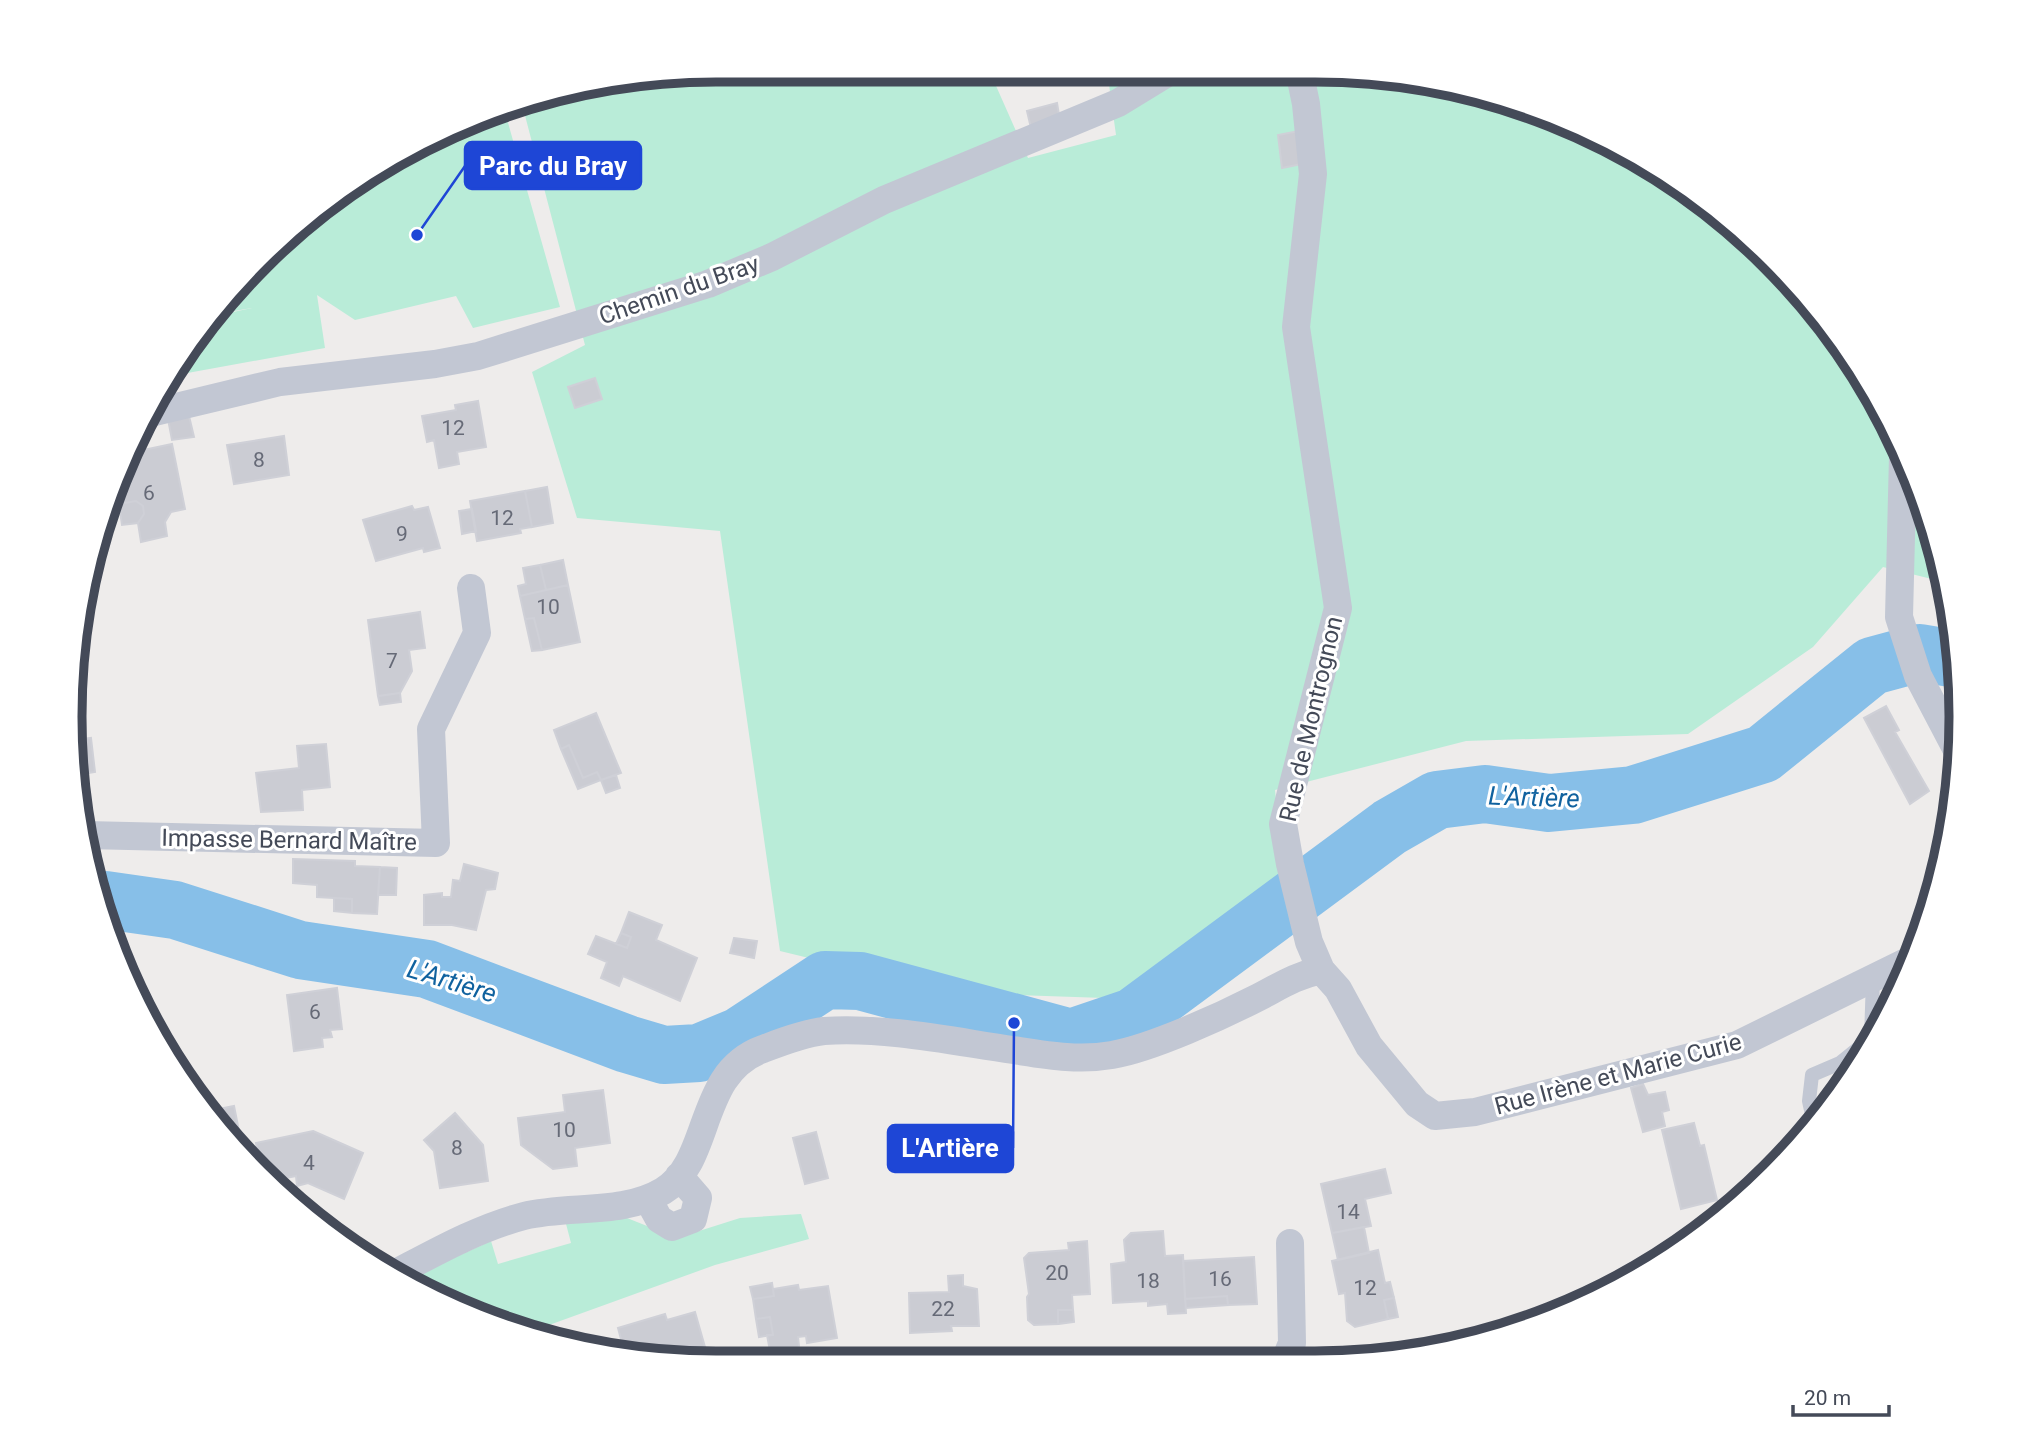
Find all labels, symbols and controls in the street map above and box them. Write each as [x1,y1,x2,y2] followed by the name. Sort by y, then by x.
[465,142,641,189] callout: Parc du Bray
[479,151,628,181] text: Parc du Bray
[595,249,763,330] street label: Chemin du Bray
[441,416,465,440] house number: 12
[253,448,265,472] house number: 8
[143,481,155,505] house number: 6
[490,506,514,530] house number: 12
[396,522,408,546] house number: 9
[536,595,560,619] house number: 10
[1274,614,1348,824] street label: Rue de Montrognon
[386,649,398,673] house number: 7
[1488,780,1580,814] water label: L'Artière
[161,824,417,856] street label: Impasse Bernard Maître
[404,953,500,1009] water label: L'Artière
[309,1000,321,1024] house number: 6
[1491,1028,1745,1120] street label: Rue Irène et Marie Curie
[552,1118,576,1142] house number: 10
[888,1125,1013,1172] callout: L'Artière
[901,1133,999,1163] text: L'Artière
[451,1136,463,1160] house number: 8
[303,1151,315,1175] house number: 4
[1336,1200,1360,1224] house number: 14
[1045,1261,1069,1285] house number: 20
[1208,1267,1232,1291] house number: 16
[1136,1269,1160,1293] house number: 18
[1353,1276,1377,1300] house number: 12
[931,1297,955,1321] house number: 22
[1793,1374,1889,1418] scale bar
[1804,1386,1851,1410] text: 20 m

